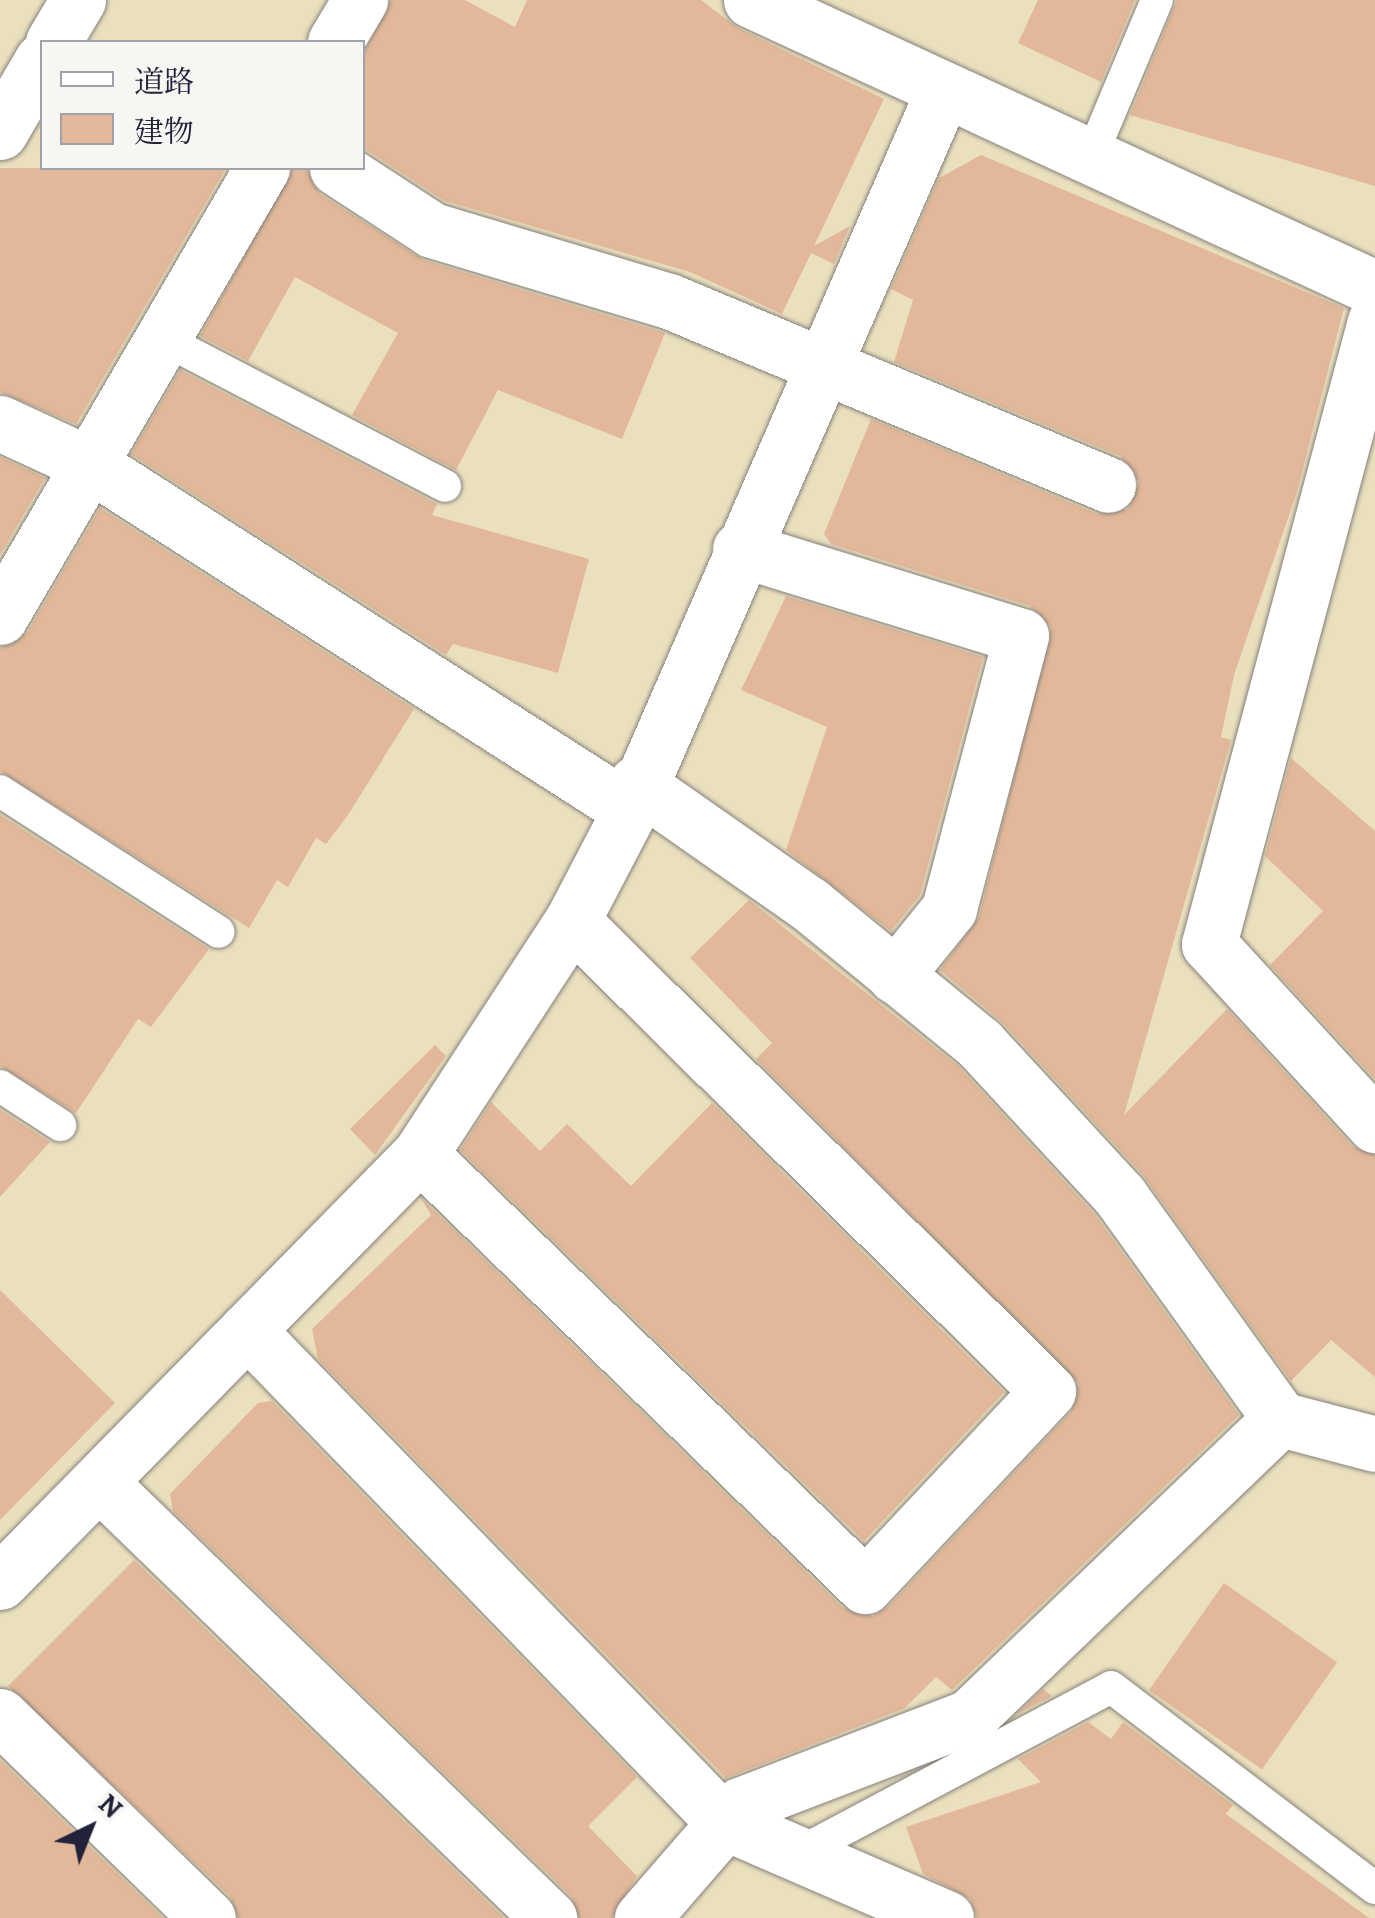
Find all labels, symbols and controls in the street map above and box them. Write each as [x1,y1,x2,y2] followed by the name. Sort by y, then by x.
[40,40,365,170] legend
[134,62,194,102] text: 道路
[134,112,194,152] text: 建物
[40,1778,140,1878] north arrow
[90,1785,131,1827] text: N

